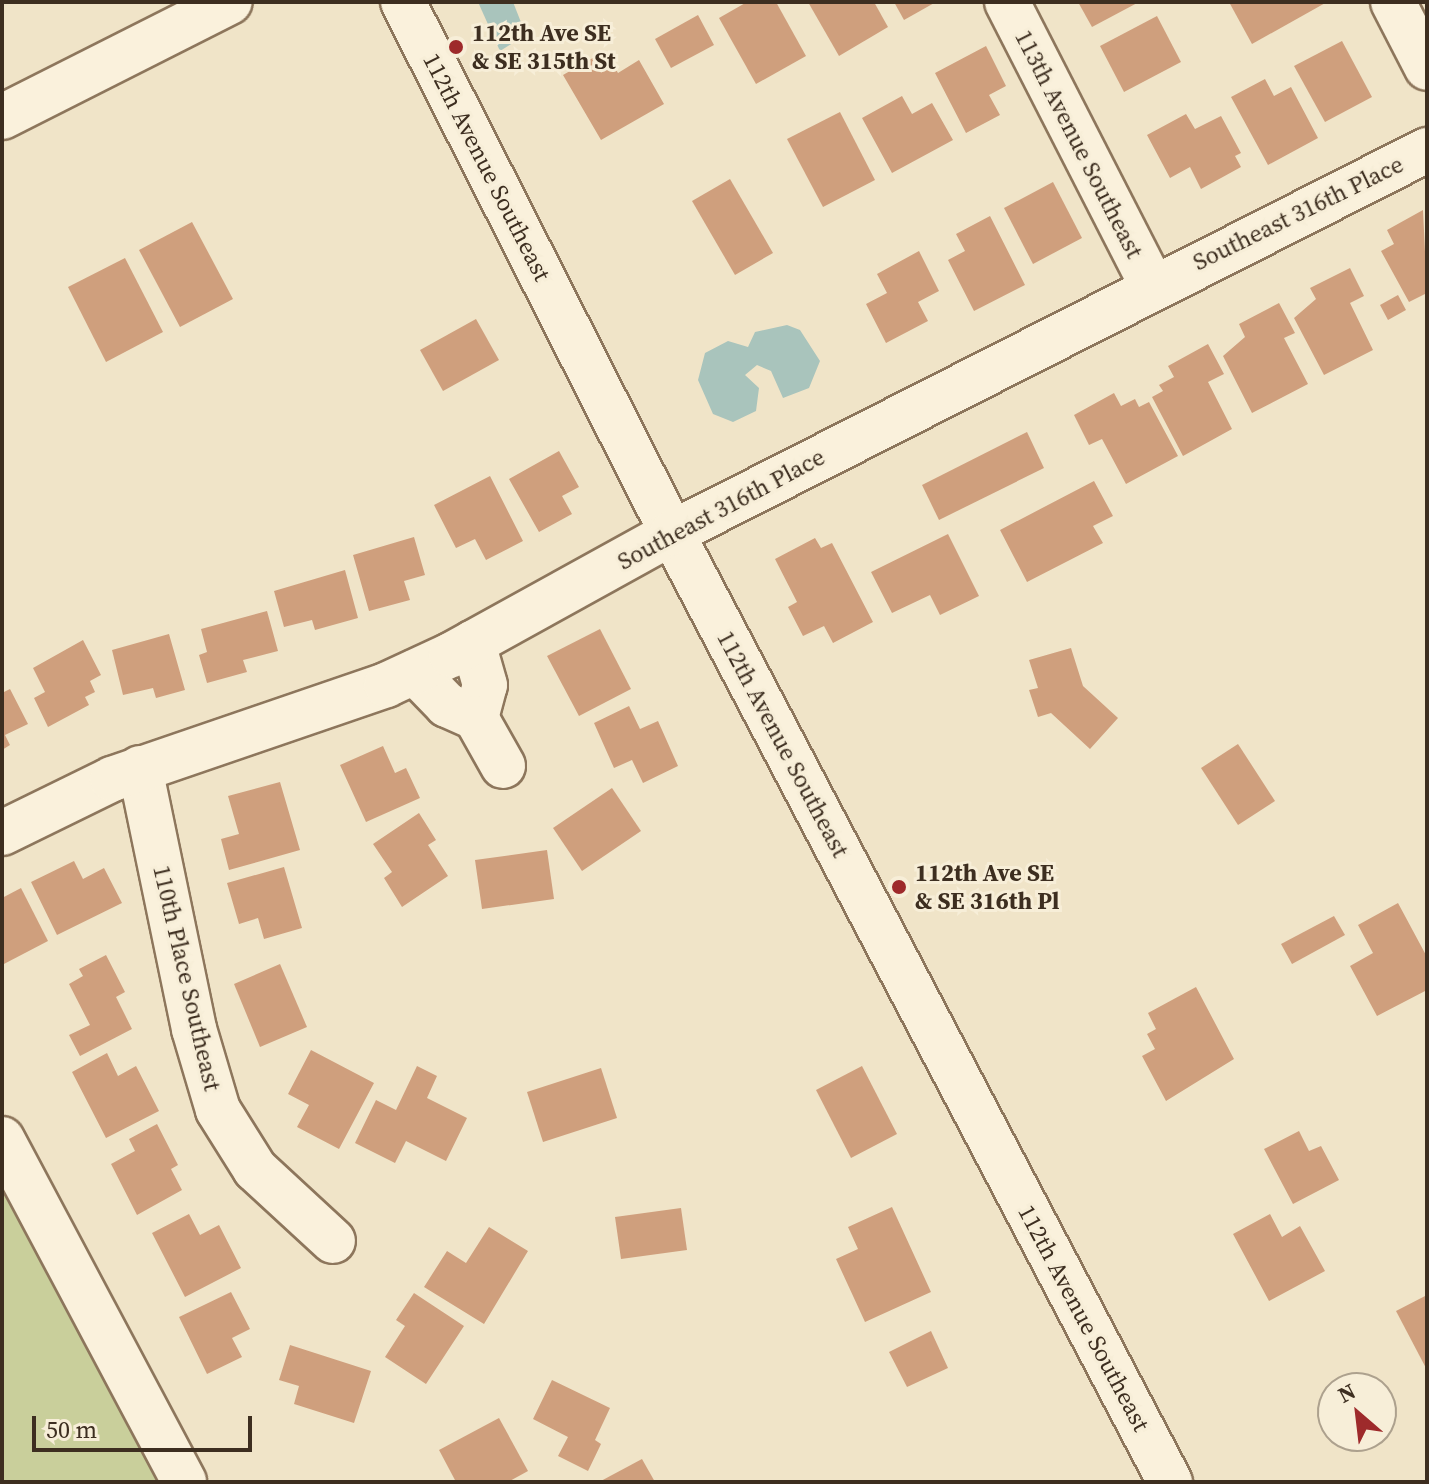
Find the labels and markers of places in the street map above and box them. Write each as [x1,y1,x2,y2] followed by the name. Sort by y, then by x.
[472,19,616,75] place label: 112th Ave SE & SE 315th St
[447,38,465,56] marker: 112th Ave SE & SE 315th St
[915,859,1059,915] place label: 112th Ave SE & SE 316th Pl
[890,878,908,896] marker: 112th Ave SE & SE 316th Pl

